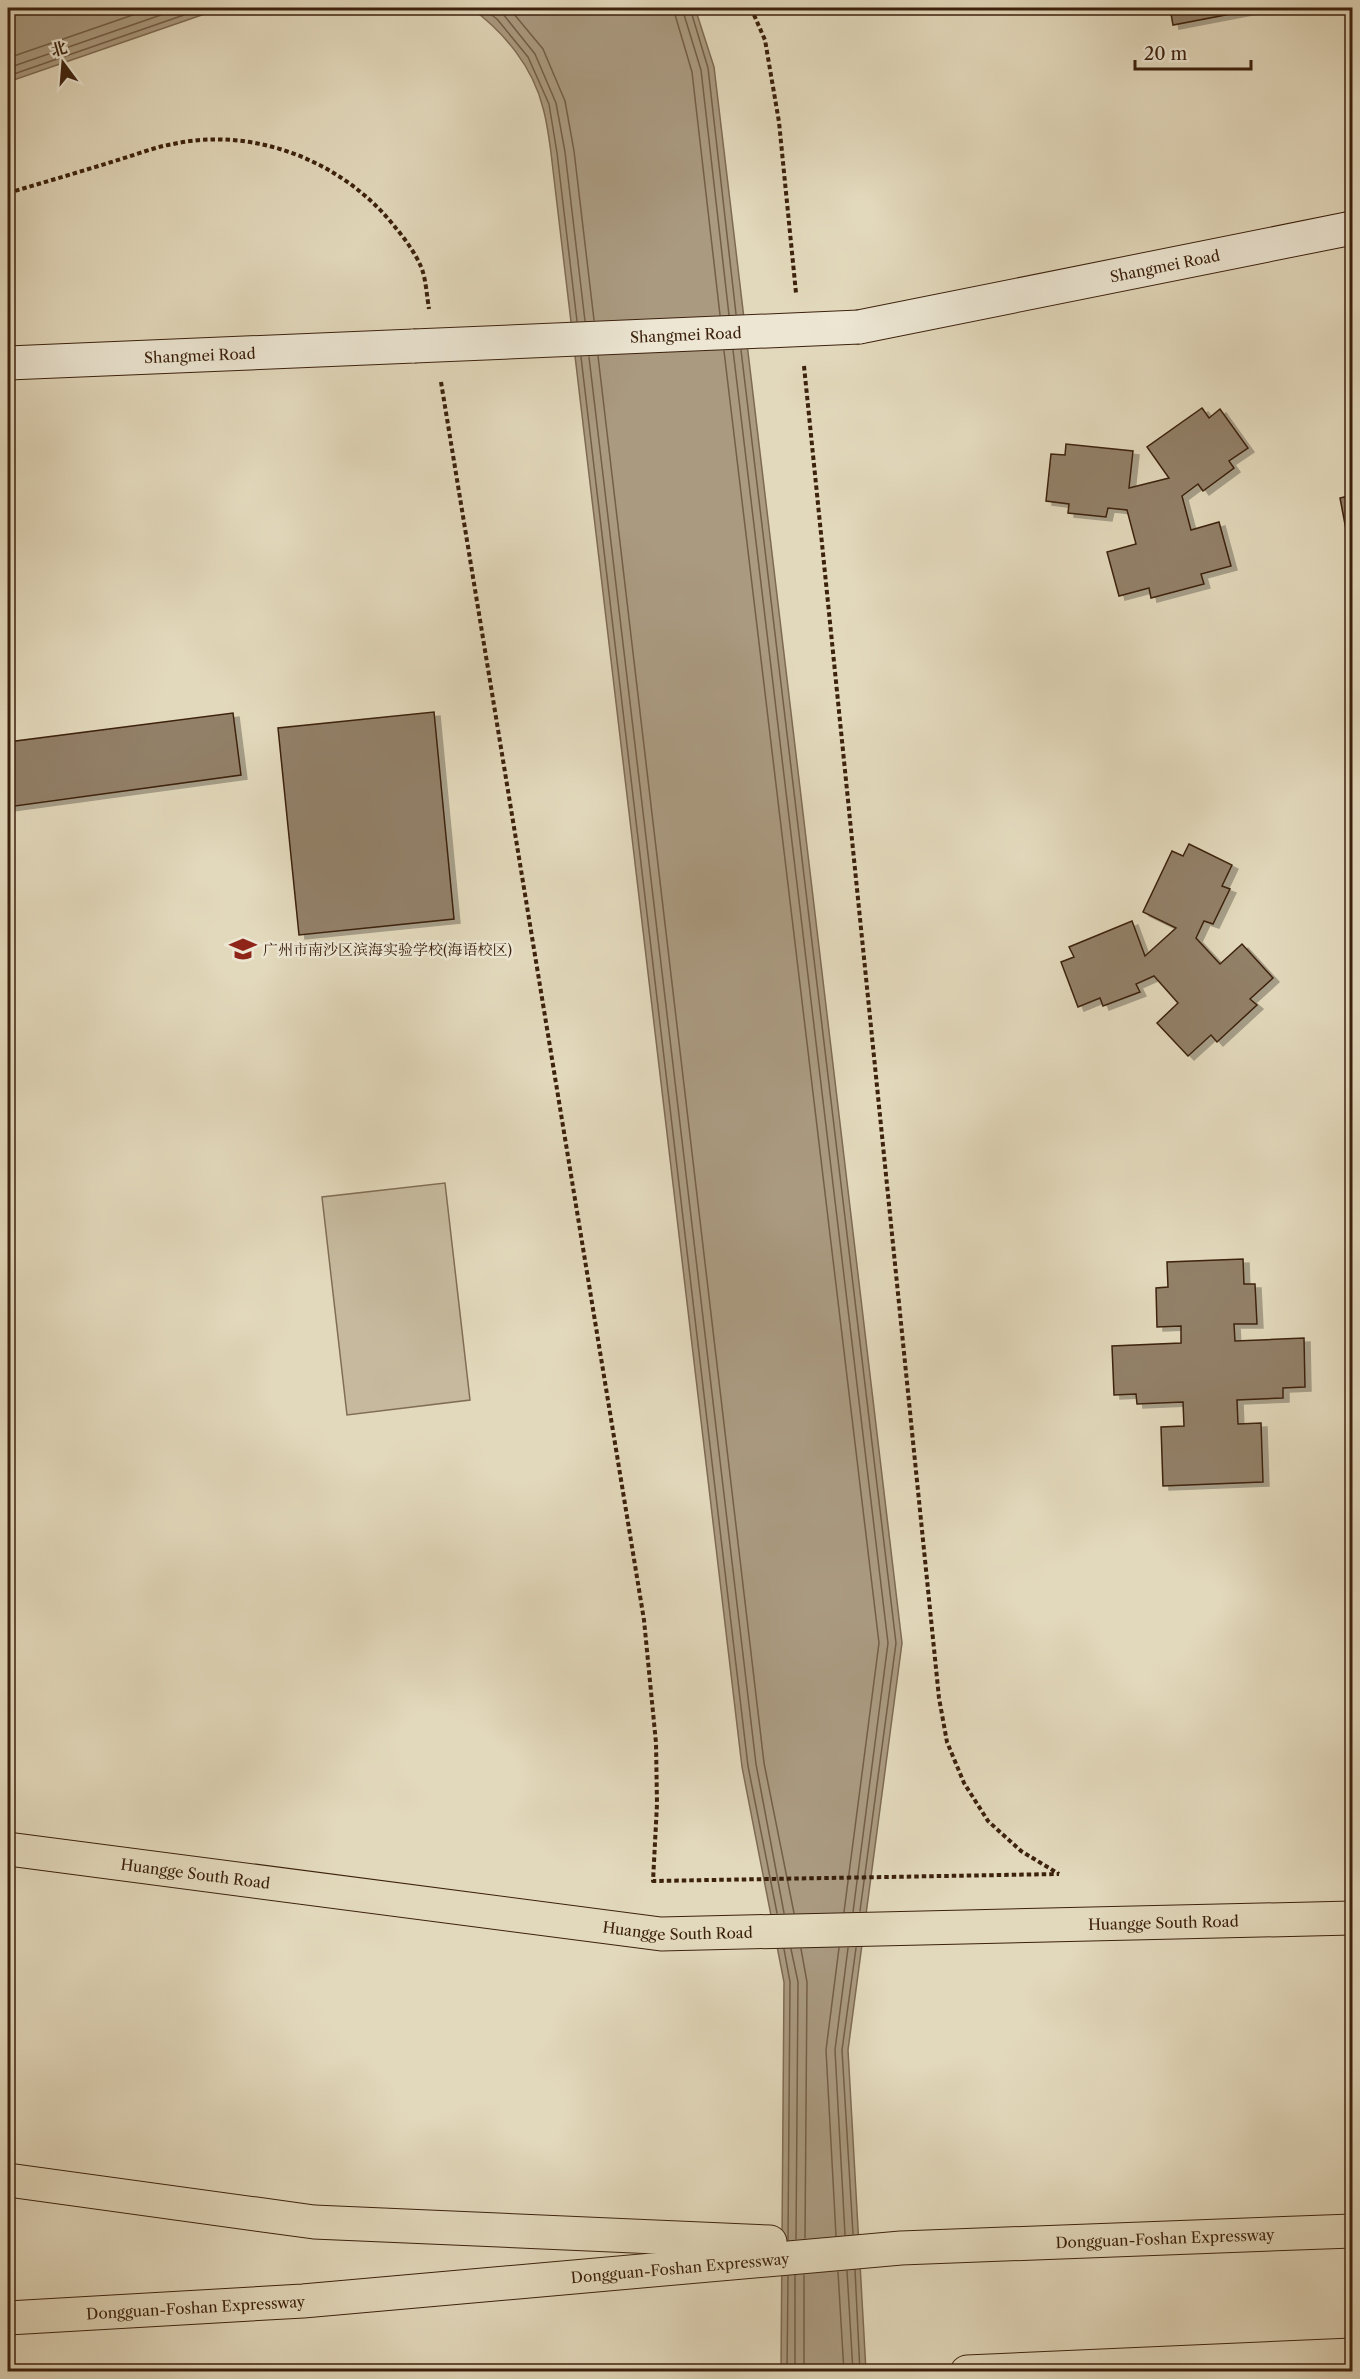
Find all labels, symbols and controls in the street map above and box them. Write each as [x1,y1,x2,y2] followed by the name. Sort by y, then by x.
[33,33,93,93] north arrow
[1135,33,1250,71] scale bar
[48,37,69,60] text: 北
[1144,43,1188,65] text: 20 m
[1108,245,1222,286] street label: Shangmei Road
[630,323,742,346] street label: Shangmei Road
[144,343,256,367] street label: Shangmei Road
[228,934,258,964] school or university icon: 广州市南沙区滨海实验学校(海语校区)
[263,940,512,959] place label: 广州市南沙区滨海实验学校(海语校区)
[120,1854,271,1893] street label: Huangge South Road
[1088,1911,1239,1934] street label: Huangge South Road
[601,1917,753,1944] street label: Huangge South Road
[1055,2224,1276,2252] street label: Dongguan-Foshan Expressway
[570,2248,791,2287] street label: Dongguan-Foshan Expressway
[86,2291,306,2323] street label: Dongguan-Foshan Expressway

